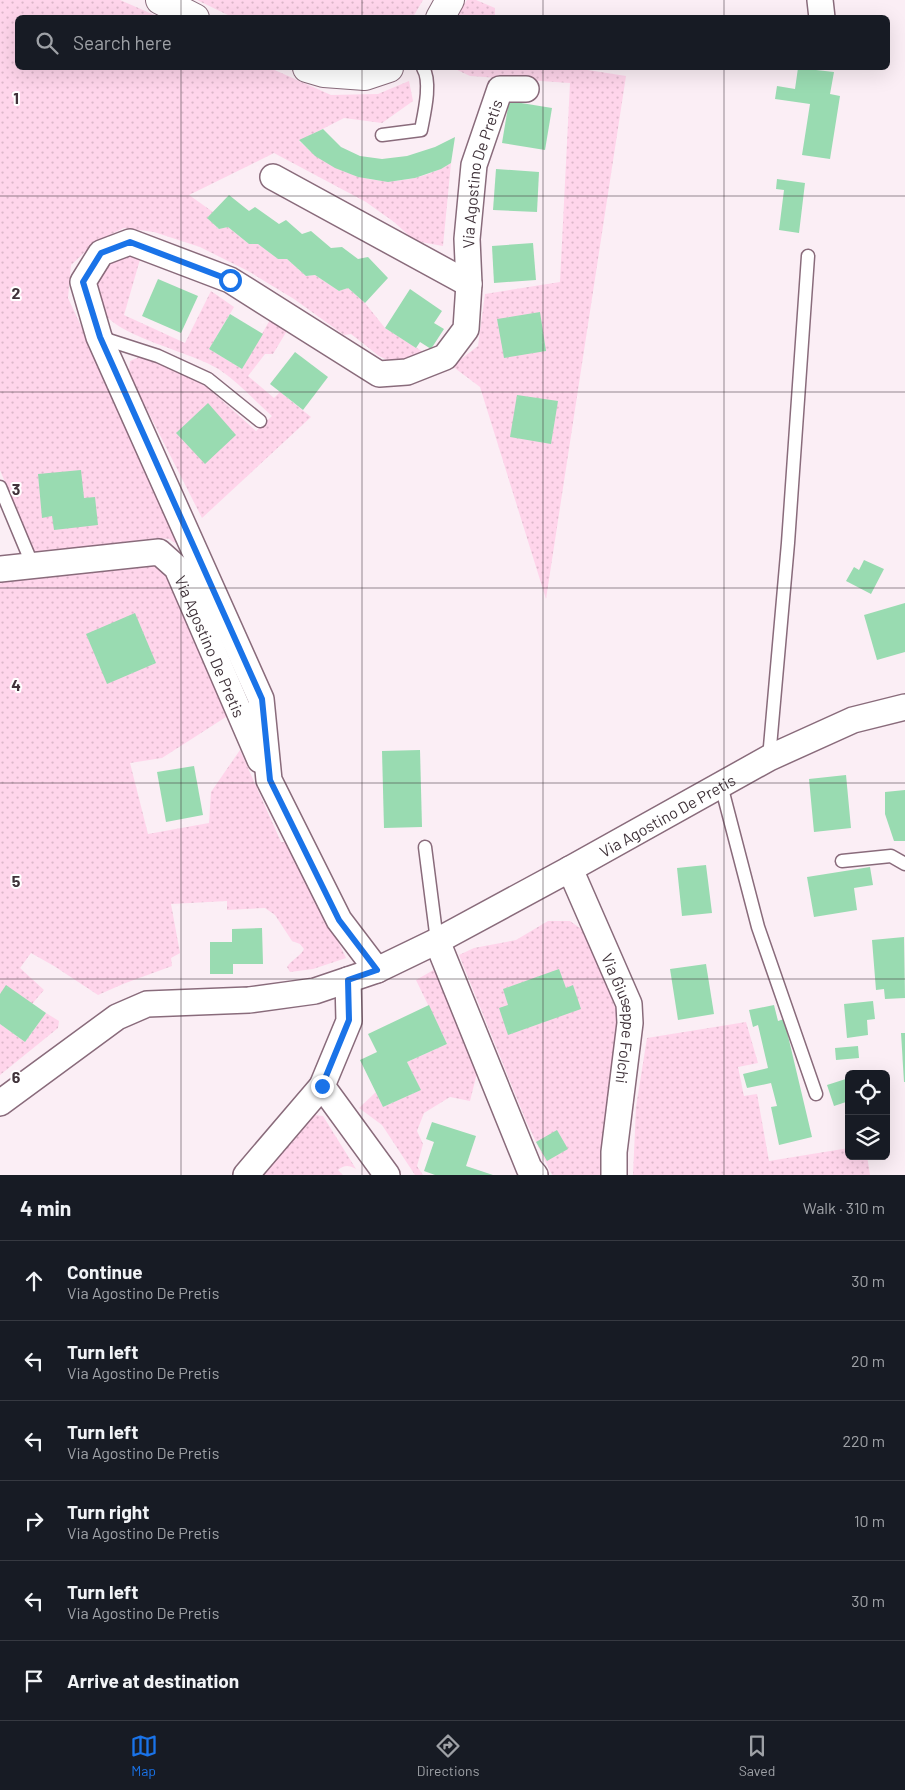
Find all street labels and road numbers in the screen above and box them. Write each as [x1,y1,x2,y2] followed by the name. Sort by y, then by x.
[458,97,505,249] street label: Via Agostino De Pretis
[172,572,250,720] street label: Via Agostino De Pretis
[596,769,738,860] street label: Via Agostino De Pretis
[598,950,640,1085] street label: Via Giuseppe Folchi

